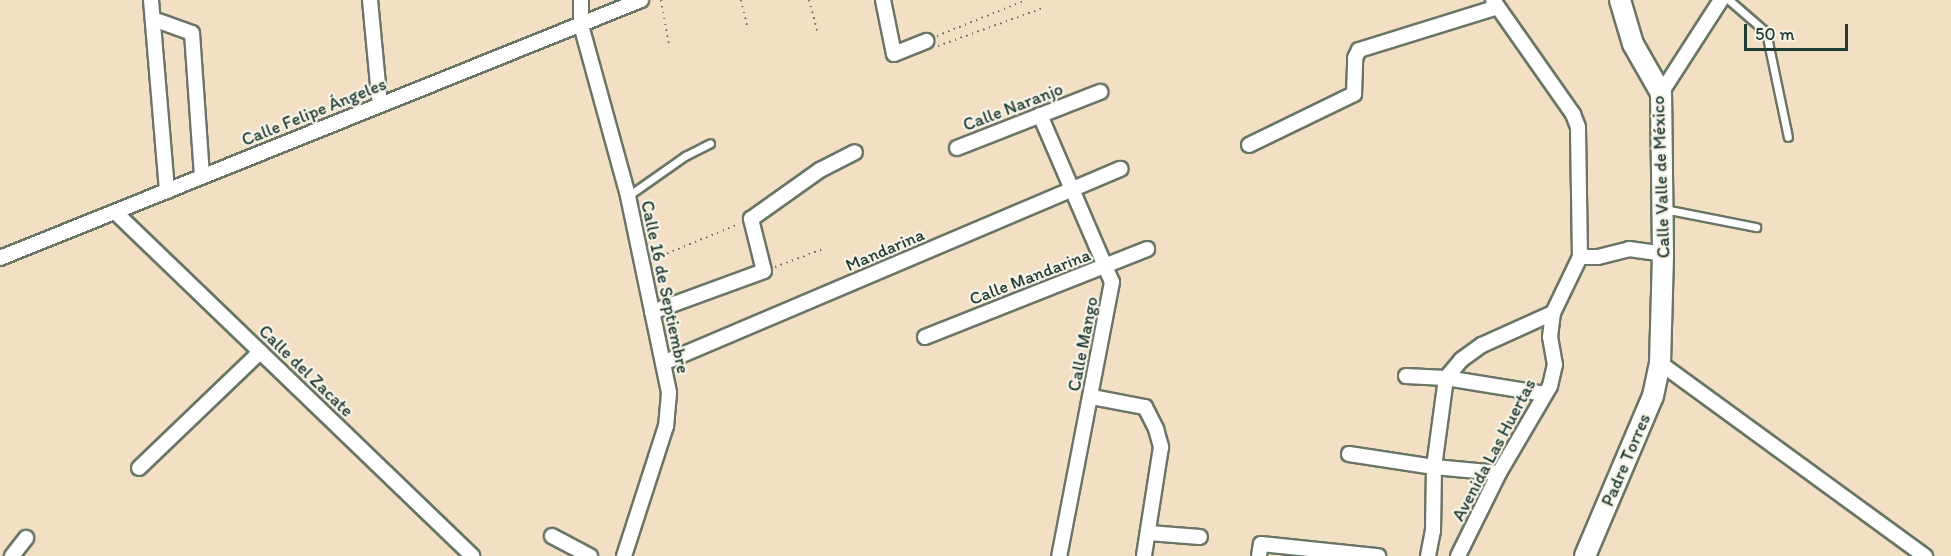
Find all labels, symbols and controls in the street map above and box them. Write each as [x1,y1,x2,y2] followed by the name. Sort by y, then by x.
[1747,12,1850,50] scale bar
[1755,23,1795,45] text: 50 m
[239,73,389,151] street label: Calle Felipe Ángeles
[960,78,1066,136] street label: Calle Naranjo
[1647,96,1675,258] street label: Calle Valle de México
[636,199,694,375] street label: Calle 16 de Septiembre
[842,224,928,276] street label: Mandarina
[967,244,1093,310] street label: Calle Mandarina
[1063,295,1103,393] street label: Calle Mango
[254,320,358,422] street label: Calle del Zacate
[1447,375,1541,525] street label: Avenida Las Huertas
[1597,411,1655,509] street label: Padre Torres

